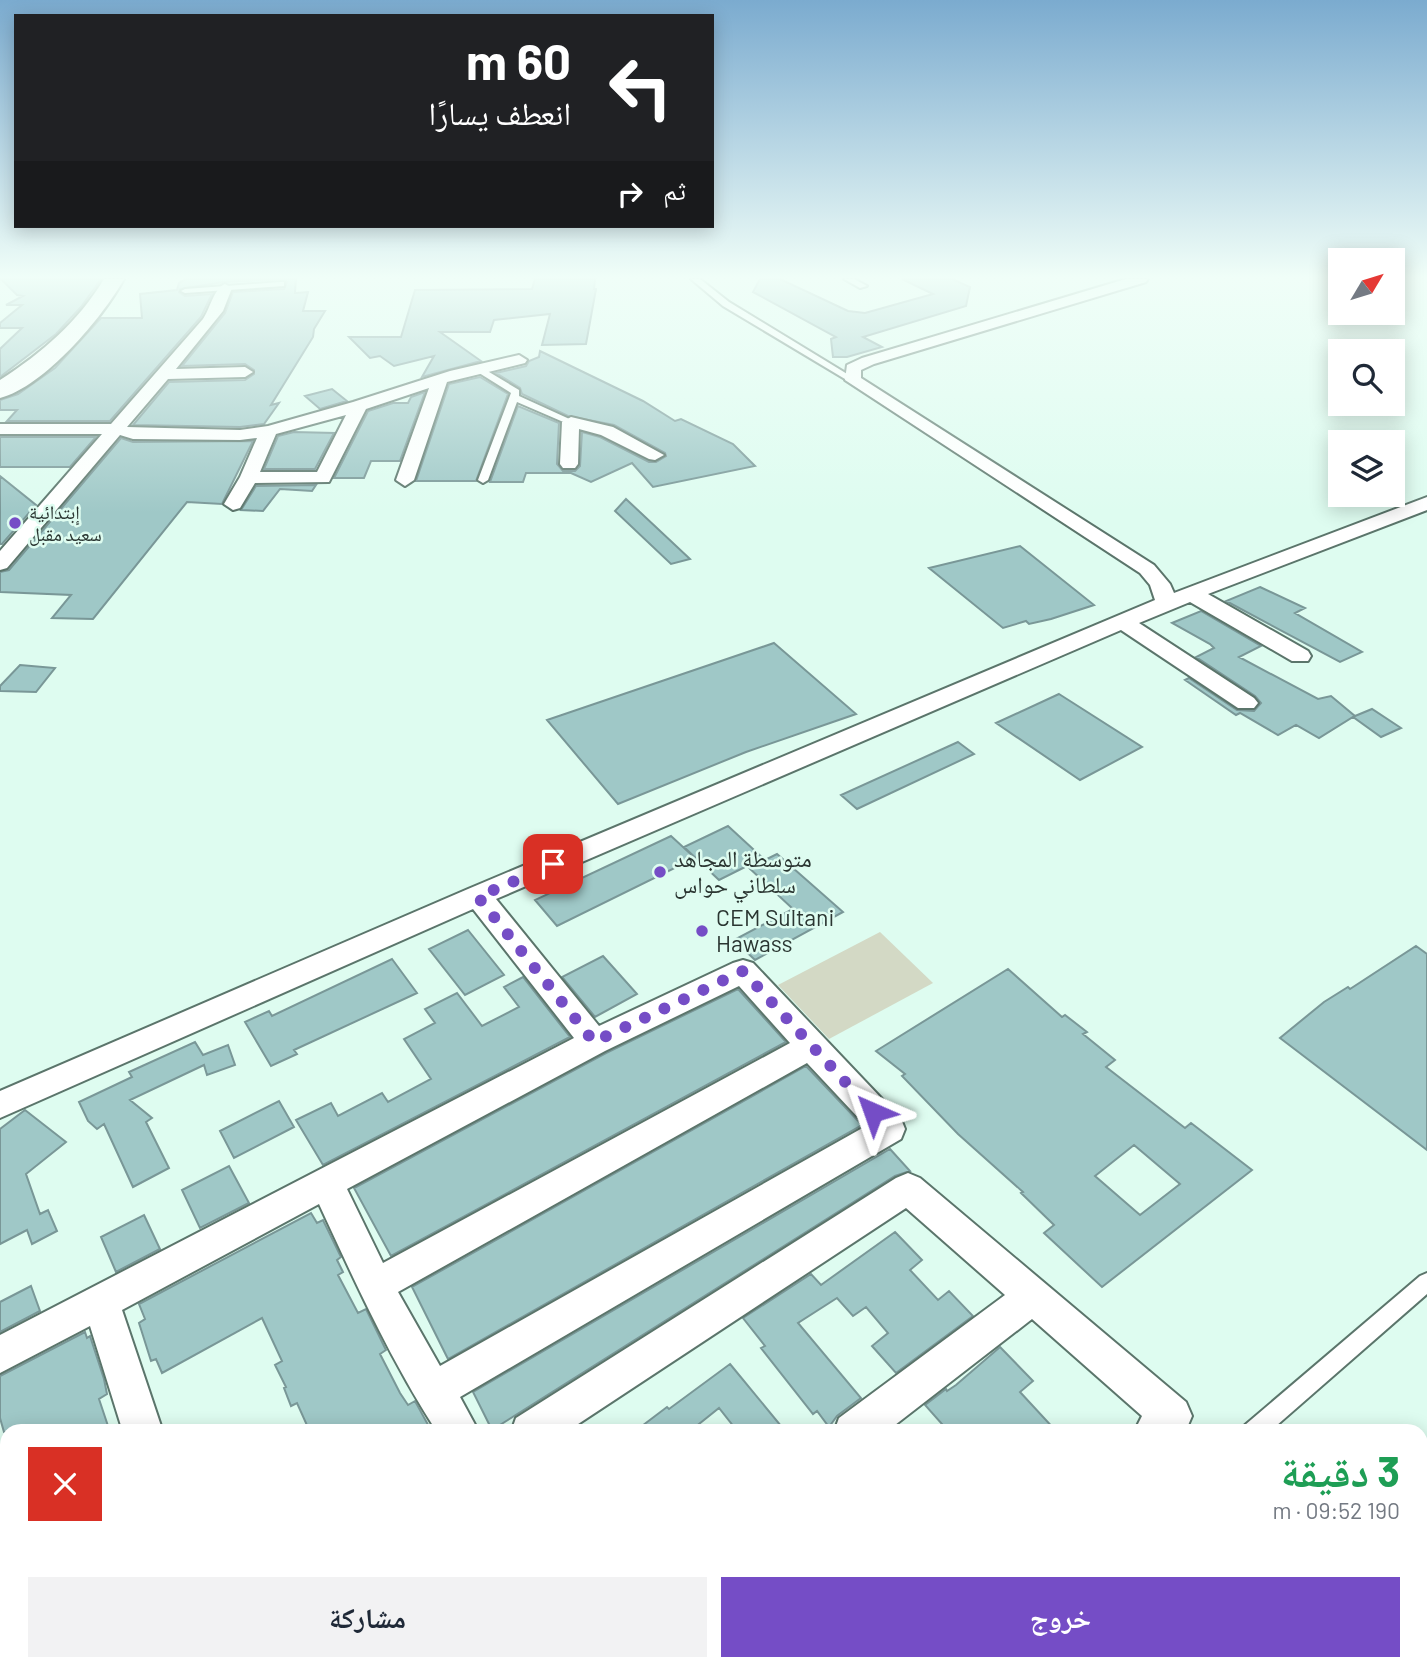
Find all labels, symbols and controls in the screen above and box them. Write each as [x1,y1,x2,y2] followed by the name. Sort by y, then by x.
[466,31,571,90] text: 60 m
[595,42,686,133] icon: left
[428,93,571,131] text: انعطف يسارًا
[663,174,686,205] text: ثم
[611,175,649,213] icon: right
[1328,248,1405,326] north arrow
[1328,248,1405,507] map controls
[1328,339,1405,416] button: search
[1328,430,1405,507] button: layers
[29,500,102,546] place label: إبتدائية سعيد مقبل
[7,515,23,531] marker: إبتدائية سعيد مقبل
[523,834,583,894] pin
[674,844,812,904] place label: متوسطة المجاهد سلطاني حواس
[534,845,572,883] icon: arrive
[652,864,668,880] marker: متوسطة المجاهد سلطاني حواس
[716,903,834,957] place label: CEM Sultani Hawass
[694,923,710,939] marker: CEM Sultani Hawass
[836,1075,910,1149] position arrow
[1281,1445,1400,1495] text: 3 دقيقة
[28,1447,102,1521] button: close
[1272,1496,1400,1524] text: 190 m · 09:52
[28,1577,707,1657] button: مشاركة
[721,1577,1400,1657] button: خروج

